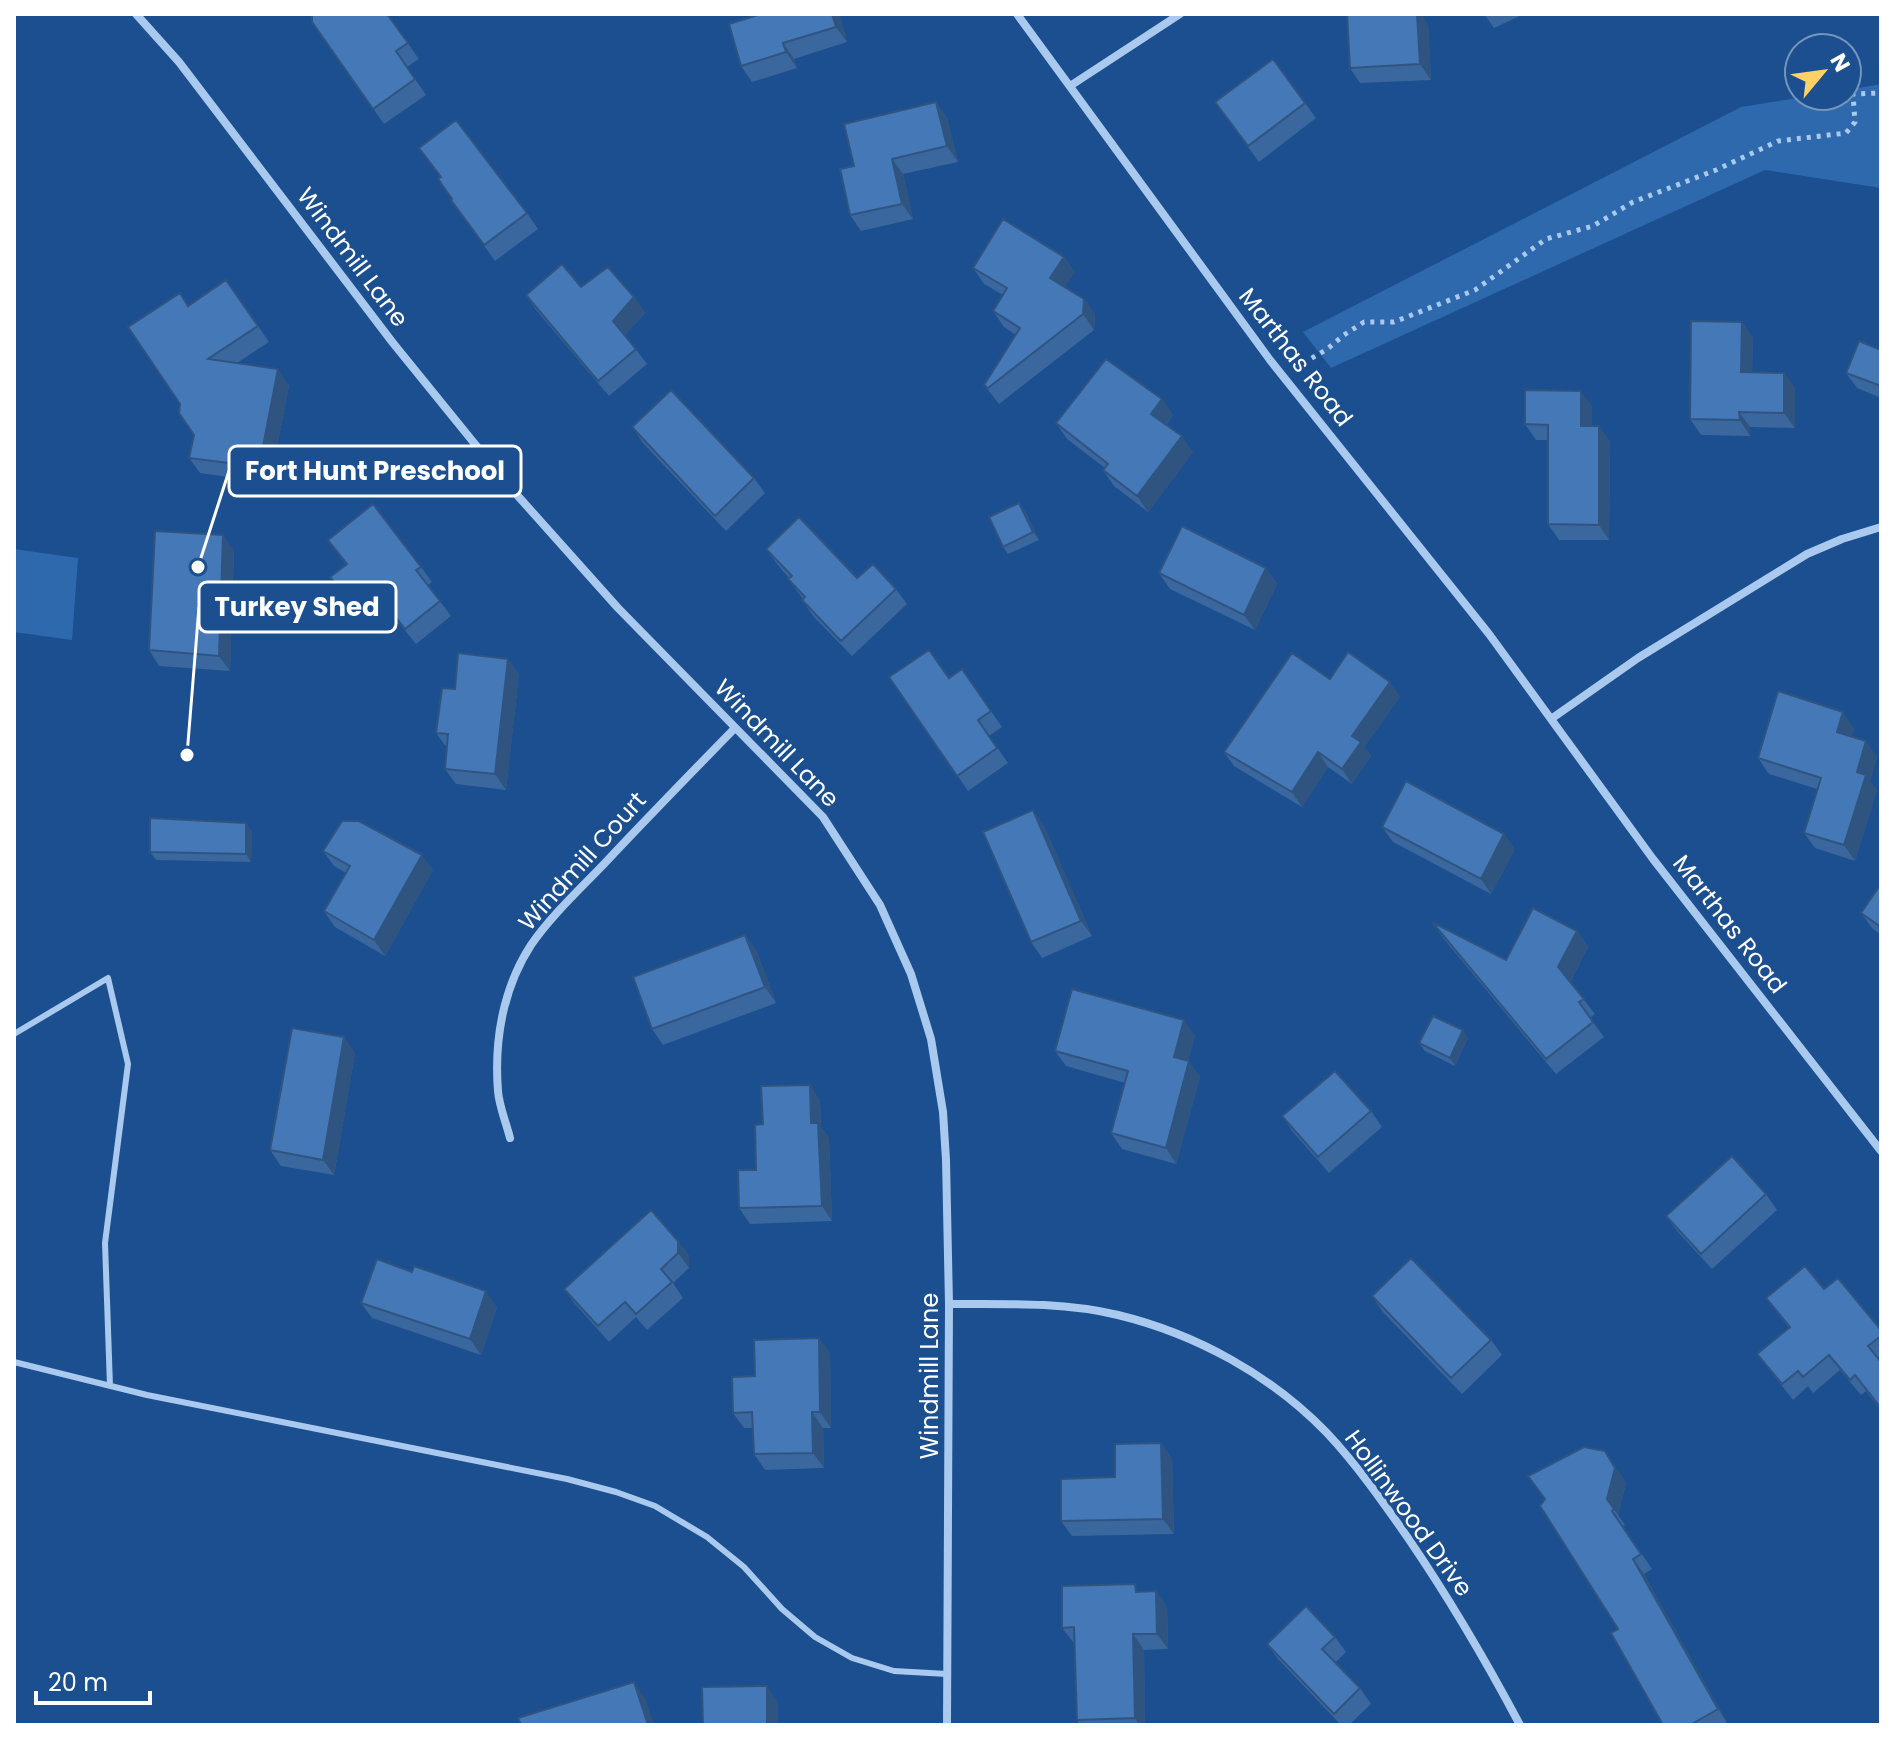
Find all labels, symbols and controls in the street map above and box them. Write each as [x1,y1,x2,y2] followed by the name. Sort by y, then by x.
[1783,32,1863,112] north arrow
[1822,48,1858,77] text: N
[290,181,416,333] street label: Windmill Lane
[1231,281,1361,433] street label: Marthas Road
[229,446,521,496] callout: Fort Hunt Preschool
[245,453,505,489] text: Fort Hunt Preschool
[199,582,396,632] callout: Turkey Shed
[214,589,380,625] text: Turkey Shed
[707,672,847,814] street label: Windmill Lane
[511,784,653,938] street label: Windmill Court
[1665,848,1795,1000] street label: Marthas Road
[913,1293,946,1459] street label: Windmill Lane
[1337,1423,1481,1603] street label: Hollinwood Drive
[36,1655,150,1705] scale bar
[48,1666,108,1699] text: 20 m

